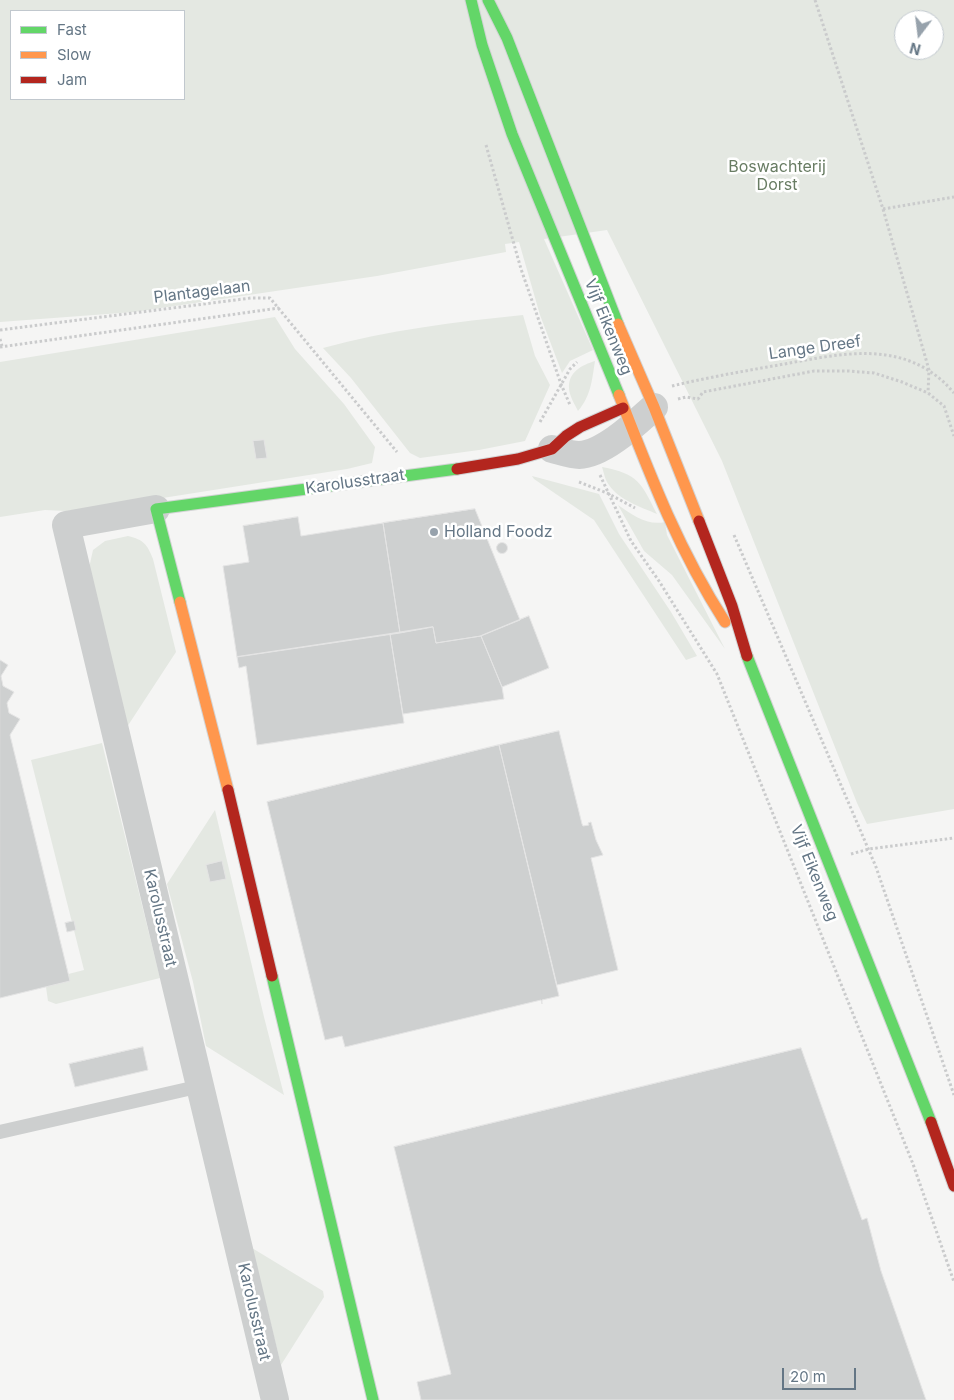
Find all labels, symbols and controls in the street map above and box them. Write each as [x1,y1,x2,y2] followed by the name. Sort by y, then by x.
[10,10,185,100] legend
[894,10,944,60] north arrow
[57,20,87,39] text: Fast
[908,39,923,59] text: N
[57,45,91,64] text: Slow
[57,70,87,89] text: Jam
[728,157,826,195] park label: Boswachterij Dorst
[580,276,636,378] street label: Vijf Eikenweg
[153,277,251,307] street label: Plantagelaan
[768,332,862,364] street label: Lange Dreef
[304,466,406,498] street label: Karolusstraat
[444,522,553,542] place label: Holland Foodz
[428,526,440,538] marker: Holland Foodz
[786,822,842,924] street label: Vijf Eikenweg
[139,867,181,969] street label: Karolusstraat
[233,1261,275,1363] street label: Karolusstraat
[784,1358,858,1390] scale bar
[790,1367,826,1386] text: 20 m

